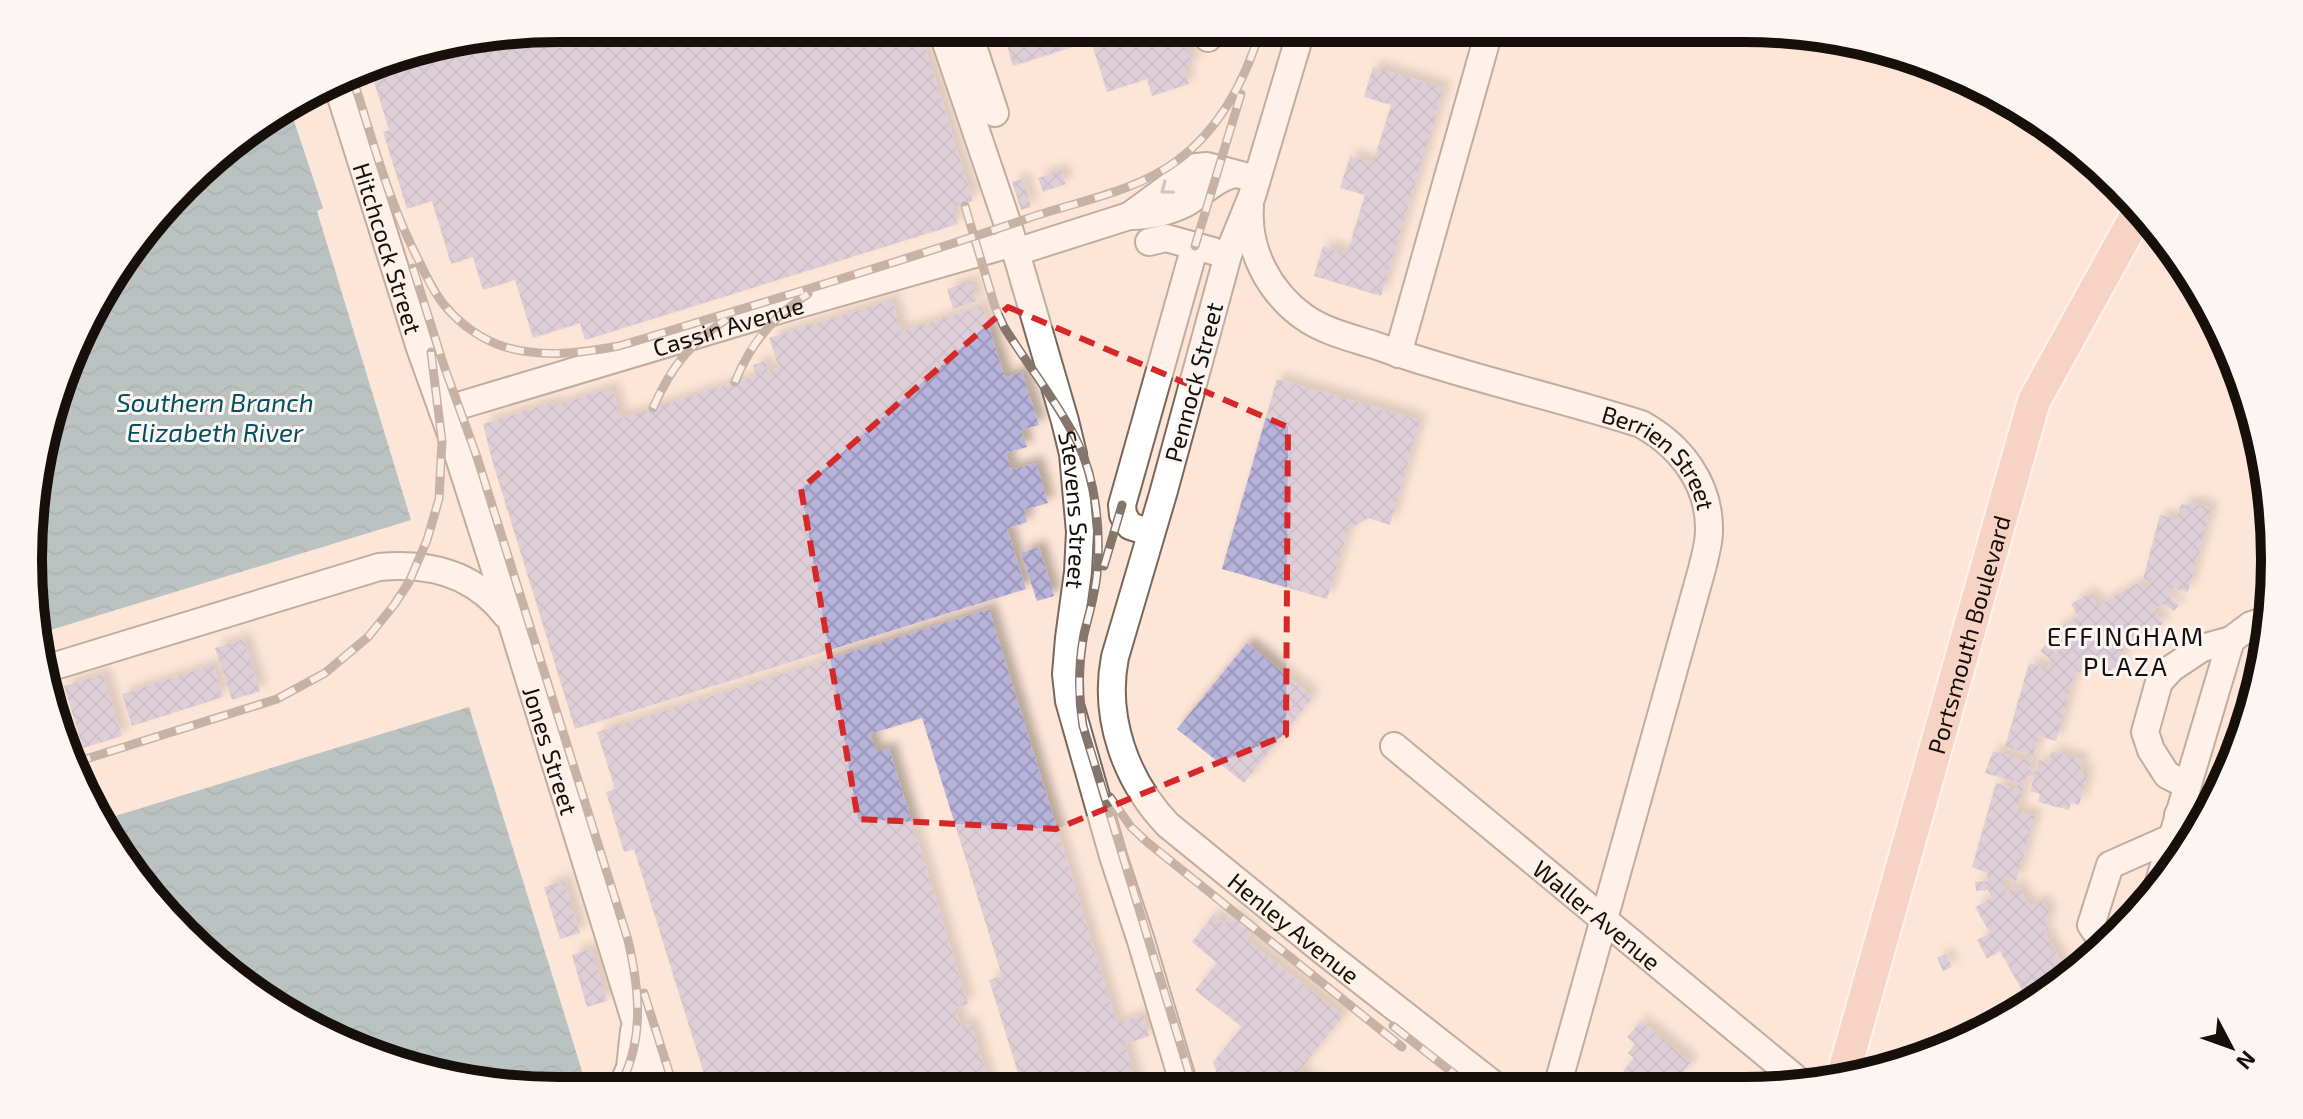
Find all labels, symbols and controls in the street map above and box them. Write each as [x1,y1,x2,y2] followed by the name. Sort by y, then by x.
[348,159,429,337] street label: Hitchcock Street
[1161,179,1175,193] one-way arrow
[649,289,807,362] street label: Cassin Avenue
[1158,299,1228,465] street label: Pennock Street
[116,386,314,447] water label: Southern Branch Elizabeth River
[1599,398,1722,513] street label: Berrien Street
[1053,428,1095,591] street label: Stevens Street
[1920,512,2015,757] street label: Portsmouth Boulevard
[2047,620,2205,681] district label: EFFINGHAM PLAZA
[518,683,585,818] street label: Jones Street
[1528,853,1667,976] street label: Waller Avenue
[1223,866,1366,989] street label: Henley Avenue
[2191,1007,2271,1087] north arrow
[2232,1046,2262,1075] text: N

